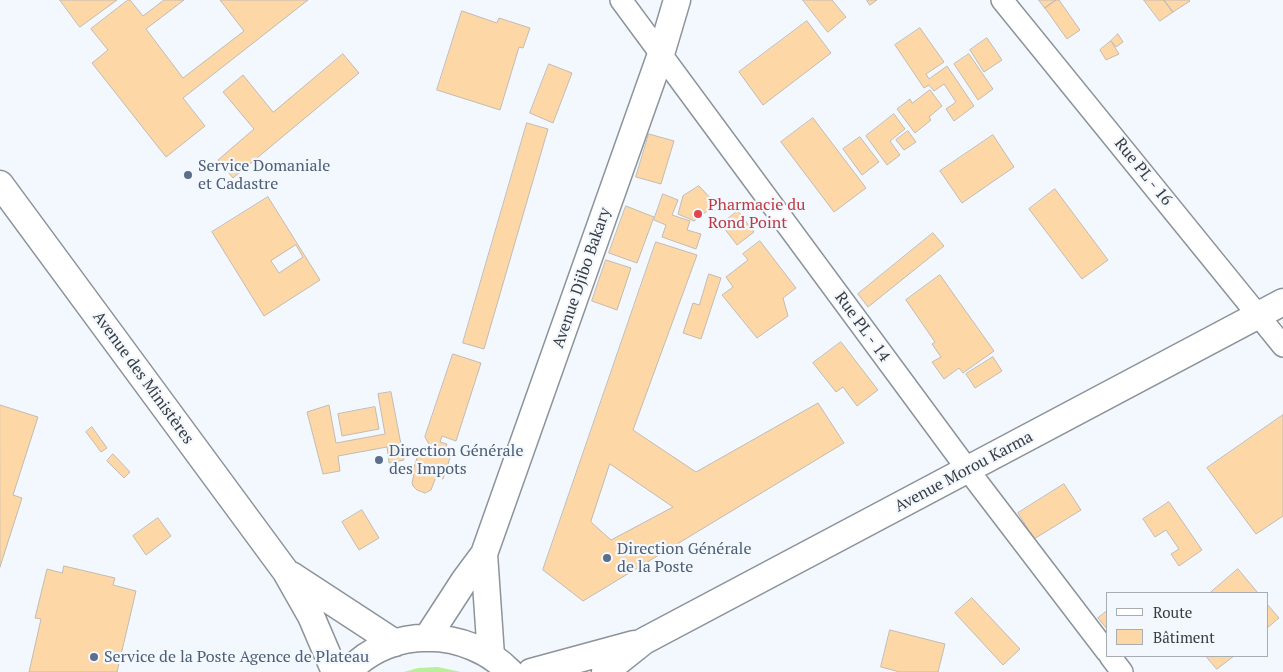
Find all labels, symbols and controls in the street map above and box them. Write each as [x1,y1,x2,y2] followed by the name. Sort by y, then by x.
[1110,134,1176,210] street label: Rue PL - 16
[198,156,330,194] place label: Service Domaniale et Cadastre
[182,169,194,181] marker: Service Domaniale et Cadastre
[708,195,805,233] place label: Pharmacie du Rond Point
[549,205,615,351] street label: Avenue Djibo Bakary
[692,208,704,220] marker: Pharmacie du Rond Point
[830,288,894,366] street label: Rue PL - 14
[88,308,198,448] street label: Avenue des Ministères
[892,427,1036,517] street label: Avenue Morou Karma
[389,441,523,479] place label: Direction Générale des Impots
[373,454,385,466] marker: Direction Générale des Impots
[617,539,751,577] place label: Direction Générale de la Poste
[601,552,613,564] marker: Direction Générale de la Poste
[1106,592,1268,657] legend
[1153,602,1192,622] text: Route
[1153,627,1215,647] text: Bâtiment
[104,647,369,667] place label: Service de la Poste Agence de Plateau
[88,651,100,663] marker: Service de la Poste Agence de Plateau

